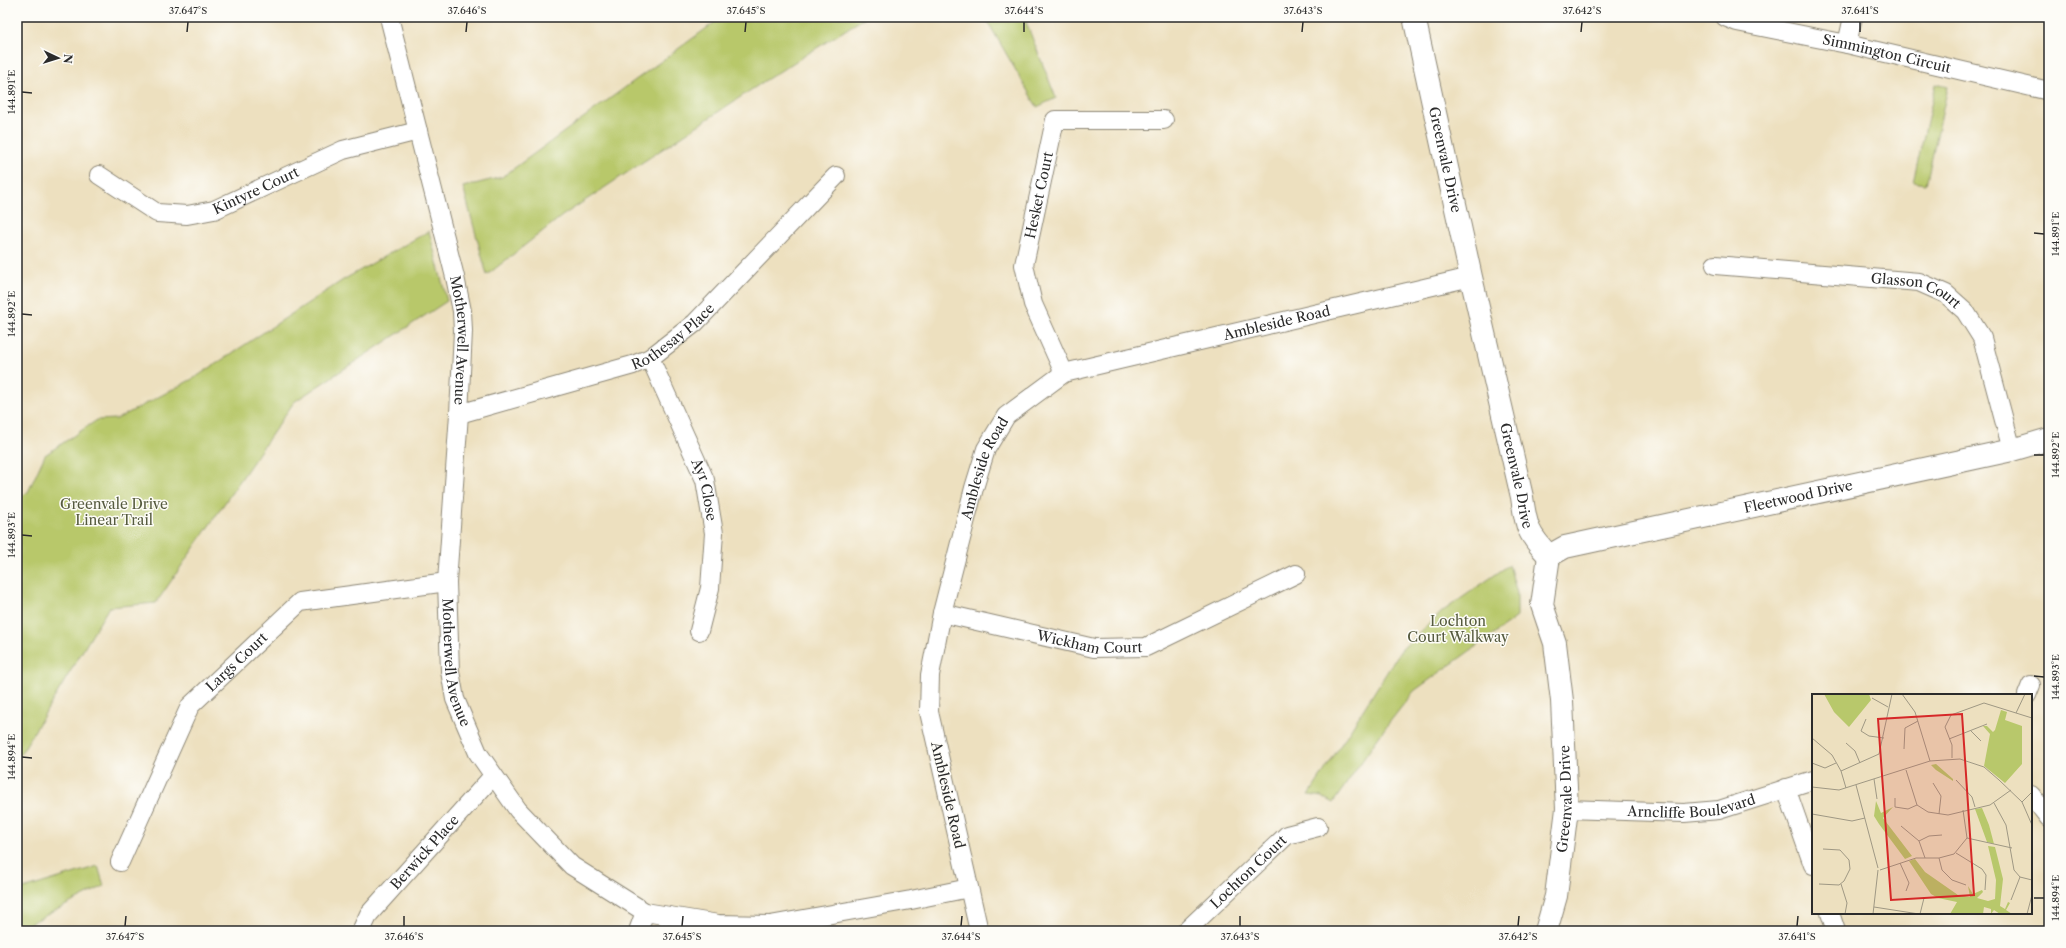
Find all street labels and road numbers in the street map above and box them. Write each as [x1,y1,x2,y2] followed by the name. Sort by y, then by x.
[1821,30,1953,77] street label: Simmington Circuit
[1425,105,1466,214] street label: Greenvale Drive
[1021,150,1057,240] street label: Hesket Court
[210,163,302,218] street label: Kintyre Court
[1870,269,1965,312] street label: Glasson Court
[446,274,472,406] street label: Motherwell Avenue
[629,299,718,374] street label: Rothesay Place
[1221,301,1332,344] street label: Ambleside Road
[957,413,1013,523] street label: Ambleside Road
[1496,421,1537,531] street label: Greenvale Drive
[687,454,721,522] street label: Ayr Close
[1742,476,1855,517] street label: Fleetwood Drive
[439,598,475,729] street label: Motherwell Avenue
[1034,626,1143,658] street label: Wickham Court
[202,628,271,696] street label: Largs Court
[927,739,969,851] street label: Ambleside Road
[1553,745,1576,854] street label: Greenvale Drive
[1626,790,1758,822] street label: Arncliffe Boulevard
[386,811,463,893] street label: Berwick Place
[1206,831,1290,912] street label: Lochton Court

